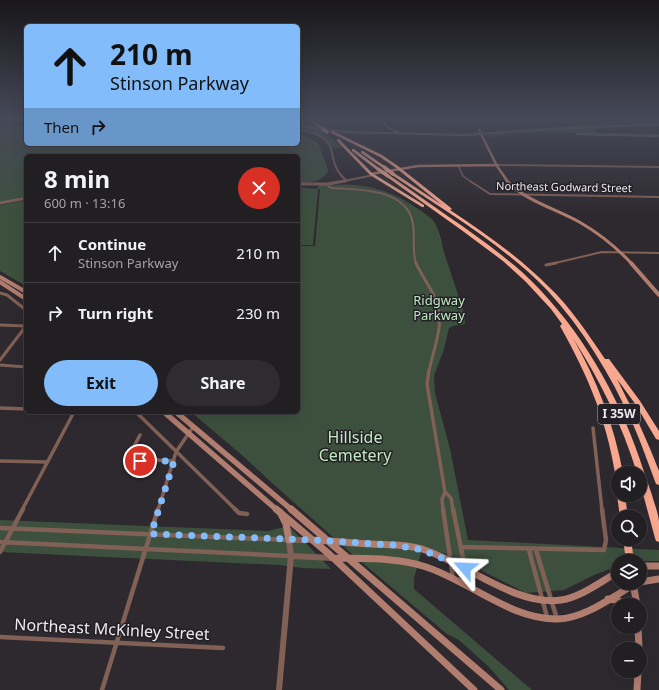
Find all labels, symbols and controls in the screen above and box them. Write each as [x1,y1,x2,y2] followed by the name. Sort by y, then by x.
[110,35,193,73] text: 210 m
[44,40,96,92] icon: ahead
[110,71,249,95] text: Stinson Parkway
[87,116,109,138] icon: right
[44,117,79,137] text: Then
[44,162,110,195] text: 8 min
[238,167,280,209] button: close
[496,178,632,195] street label: Northeast Godward Street
[44,194,125,212] text: 600 m · 13:16
[78,234,146,254] text: Continue
[44,242,66,264] icon: ahead
[236,243,280,263] text: 210 m
[78,254,178,272] text: Stinson Parkway
[413,291,465,324] park label: Ridgway Parkway
[44,302,66,324] icon: right
[78,303,153,323] text: Turn right
[236,303,280,323] text: 230 m
[44,360,158,406] button: Exit
[166,360,280,406] button: Share
[598,404,640,424] road number: I 35W
[319,426,392,466] park label: Hillside Cemetery
[123,444,157,478] pin
[129,450,151,472] icon: arrive
[611,466,647,678] map controls
[611,466,647,502] button: sound
[611,510,647,546] button: search
[444,547,486,589] position arrow
[611,554,647,590] button: layers
[611,598,647,634] button: +
[14,613,210,645] street label: Northeast McKinley Street
[611,642,647,678] button: −

